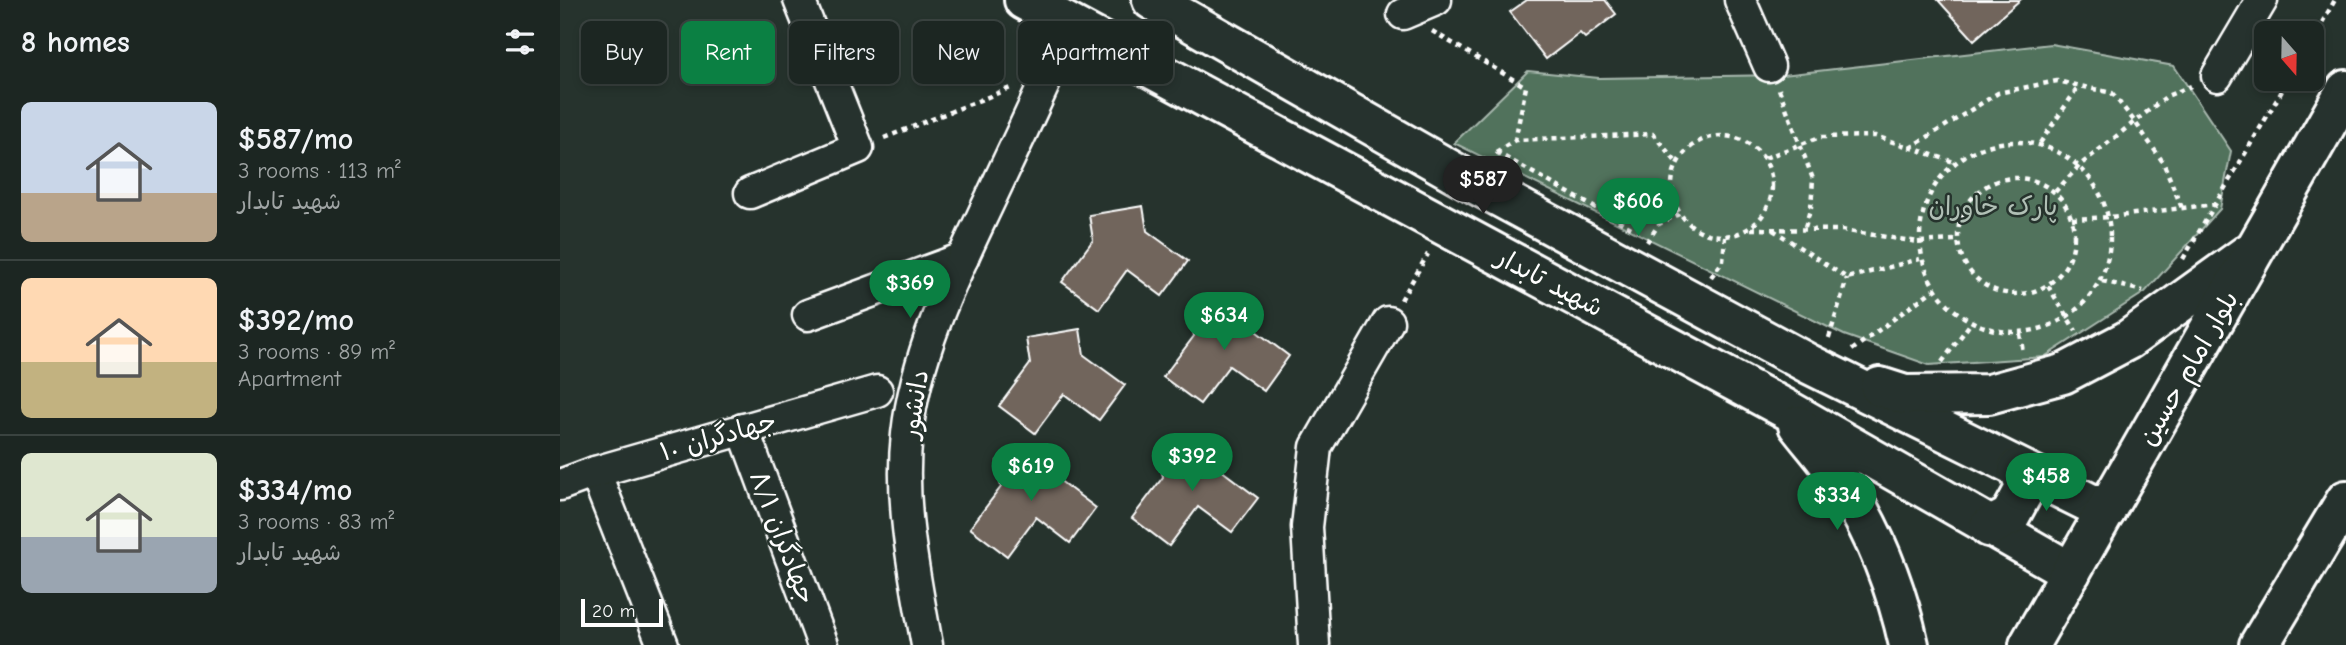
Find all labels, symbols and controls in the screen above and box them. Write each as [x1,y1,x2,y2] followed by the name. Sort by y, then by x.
[581,21,667,84] chip: Buy
[681,21,775,84] chip: Rent
[789,21,899,84] chip: Filters
[913,21,1004,84] chip: New
[1018,21,1173,84] chip: Apartment
[2254,21,2324,91] north arrow
[2254,21,2324,91] map controls
[501,23,539,61] icon: filters
[21,25,130,60] text: 8 homes
[238,122,353,157] text: $587/mo
[77,130,161,214] icon: home
[1442,156,1524,216] pin: $587
[238,157,401,184] text: 3 rooms · 113 m²
[1459,165,1507,192] text: $587
[1597,178,1679,238] pin: $606
[1612,187,1664,214] text: $606
[238,188,341,215] text: شهید تابدار
[1928,192,2058,223] park label: پارک خاوران
[1489,241,1608,323] street label: شهید تابدار
[869,260,951,320] pin: $369
[885,269,935,296] text: $369
[2133,286,2249,453] street label: بلوار امام حسین
[1183,292,1265,352] pin: $634
[1200,301,1248,328] text: $634
[238,303,354,338] text: $392/mo
[77,306,161,390] icon: home
[238,338,395,365] text: 3 rooms · 89 m²
[238,365,341,392] text: Apartment
[894,368,936,443] street label: دانشور
[656,405,780,468] street label: جهادگران ۱۰
[1151,434,1233,493] pin: $392
[1168,442,1216,469] text: $392
[990,444,1072,503] pin: $619
[1008,452,1054,479] text: $619
[2005,454,2087,513] pin: $458
[2022,462,2070,489] text: $458
[743,466,822,608] street label: جهادگران ۸/۱
[1796,472,1878,532] pin: $334
[238,473,352,508] text: $334/mo
[77,481,161,565] icon: home
[1813,481,1861,508] text: $334
[238,508,394,535] text: 3 rooms · 83 m²
[238,539,341,566] text: شهید تابدار
[581,596,663,628] scale bar
[592,600,636,622] text: 20 m

